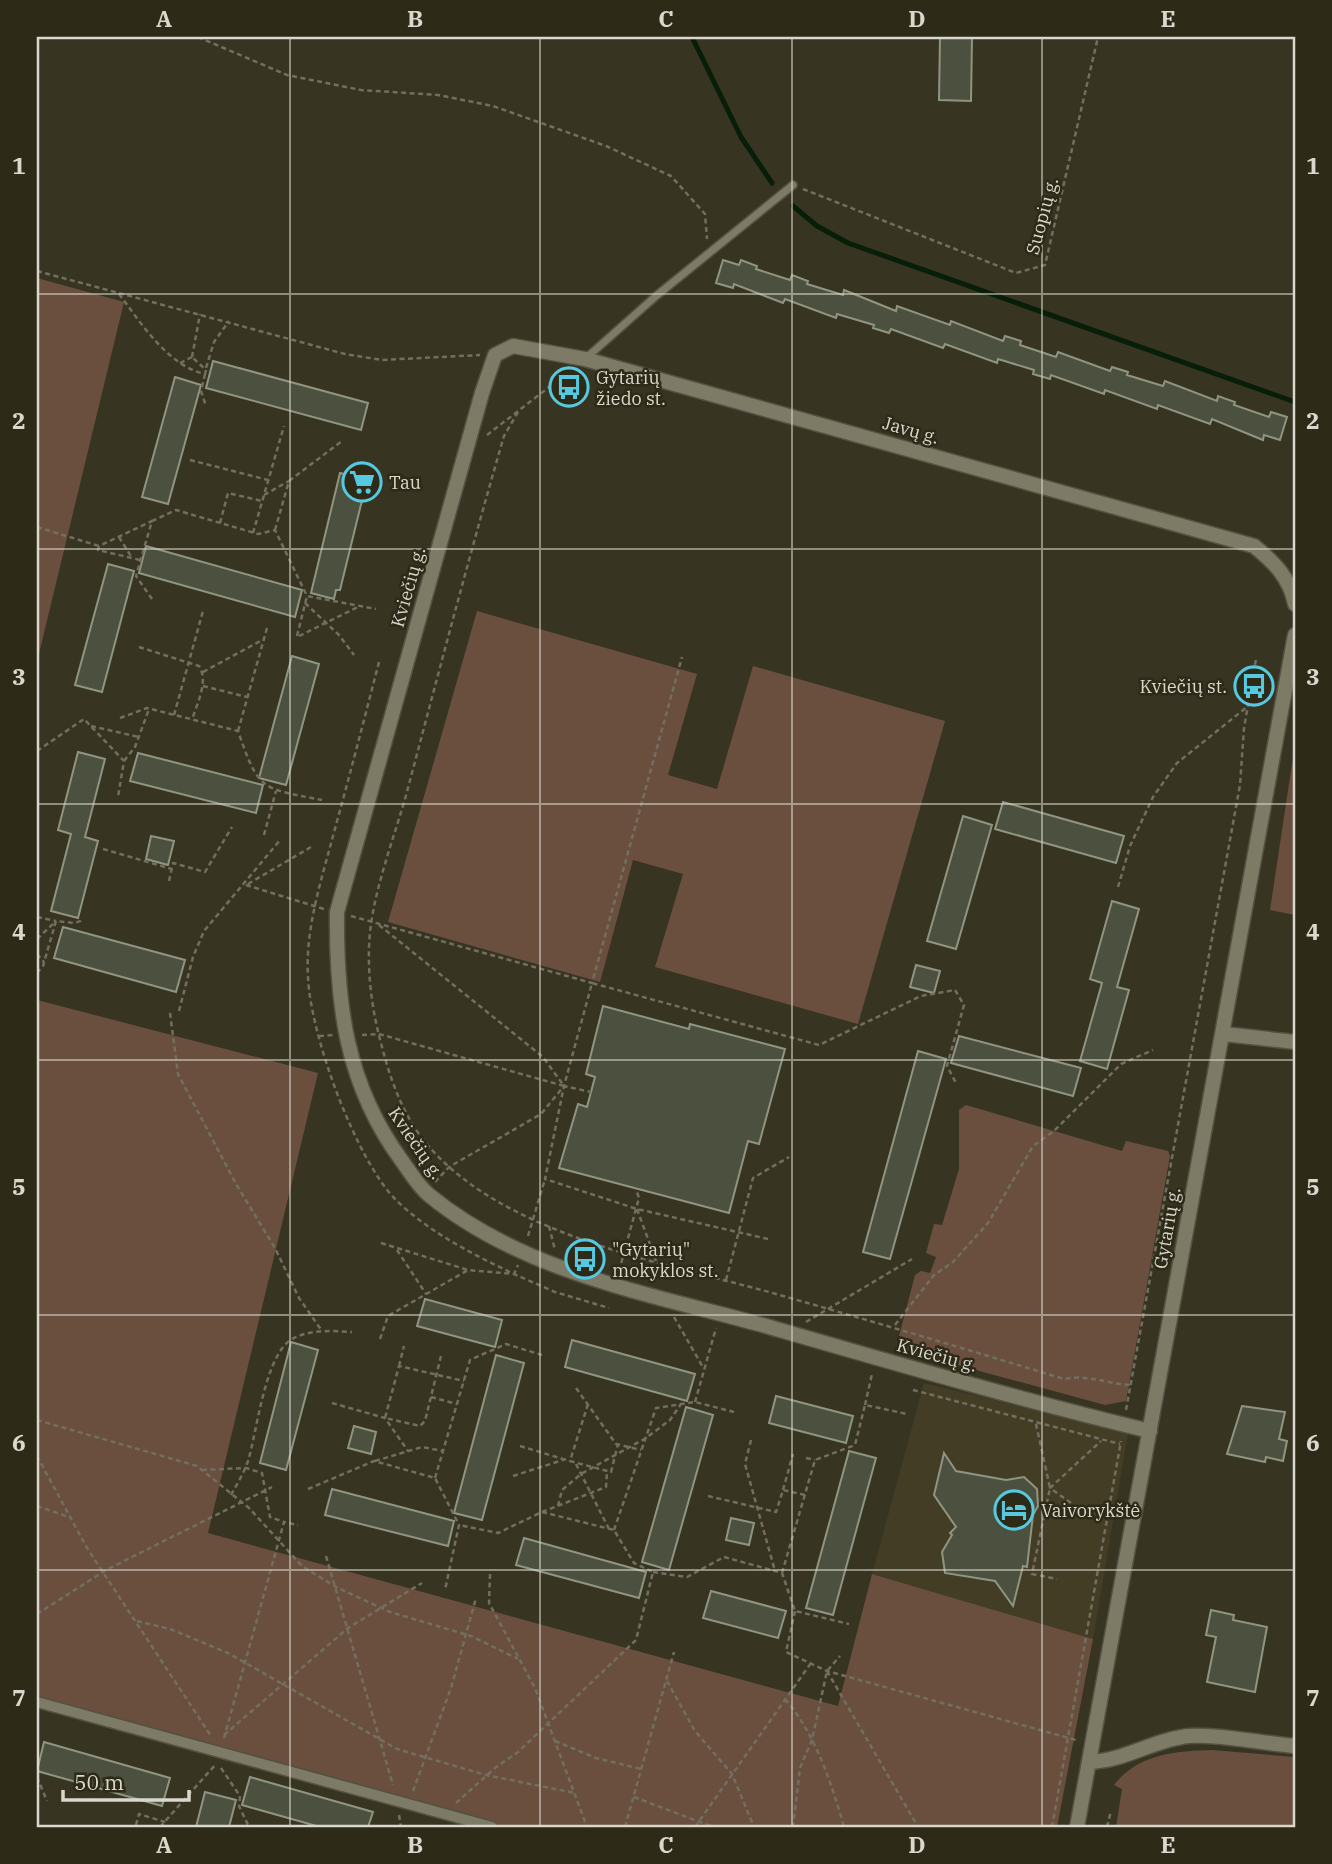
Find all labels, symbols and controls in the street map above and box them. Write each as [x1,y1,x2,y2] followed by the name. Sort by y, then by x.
[156,3,172,33] text: A
[407,3,423,33] text: B
[658,3,674,33] text: C
[908,3,926,33] text: D
[1160,3,1176,33] text: E
[12,150,26,180] text: 1
[1306,150,1320,180] text: 1
[1021,175,1063,257] street label: Suopių g.
[548,366,590,408] bus stop icon: Gytarių žiedo st.
[596,366,666,410] place label: Gytarių žiedo st.
[12,405,26,435] text: 2
[1306,405,1320,435] text: 2
[880,411,942,449] street label: Javų g.
[341,461,383,503] supermarket icon: Tau
[389,471,421,494] place label: Tau
[386,544,430,630] street label: Kviečių g.
[12,661,26,691] text: 3
[1306,661,1320,691] text: 3
[1233,665,1275,707] bus stop icon: Kviečių st.
[1139,675,1227,698] place label: Kviečių st.
[12,916,26,946] text: 4
[1306,916,1320,946] text: 4
[383,1102,449,1184] street label: Kviečių g.
[12,1171,26,1201] text: 5
[1306,1171,1320,1201] text: 5
[1149,1185,1185,1271] street label: Gytarių g.
[564,1238,606,1280] bus stop icon: "Gytarių" mokyklos st.
[612,1238,718,1282] place label: "Gytarių" mokyklos st.
[894,1333,980,1377] street label: Kviečių g.
[12,1427,26,1457] text: 6
[1306,1427,1320,1457] text: 6
[993,1489,1035,1531] hotel icon: Vaivorykštė
[1041,1499,1140,1522] place label: Vaivorykštė
[12,1682,26,1712] text: 7
[1306,1682,1320,1712] text: 7
[63,1759,189,1803] scale bar
[74,1768,124,1796] text: 50 m
[156,1829,172,1859] text: A
[407,1829,423,1859] text: B
[658,1829,674,1859] text: C
[908,1829,926,1859] text: D
[1160,1829,1176,1859] text: E

